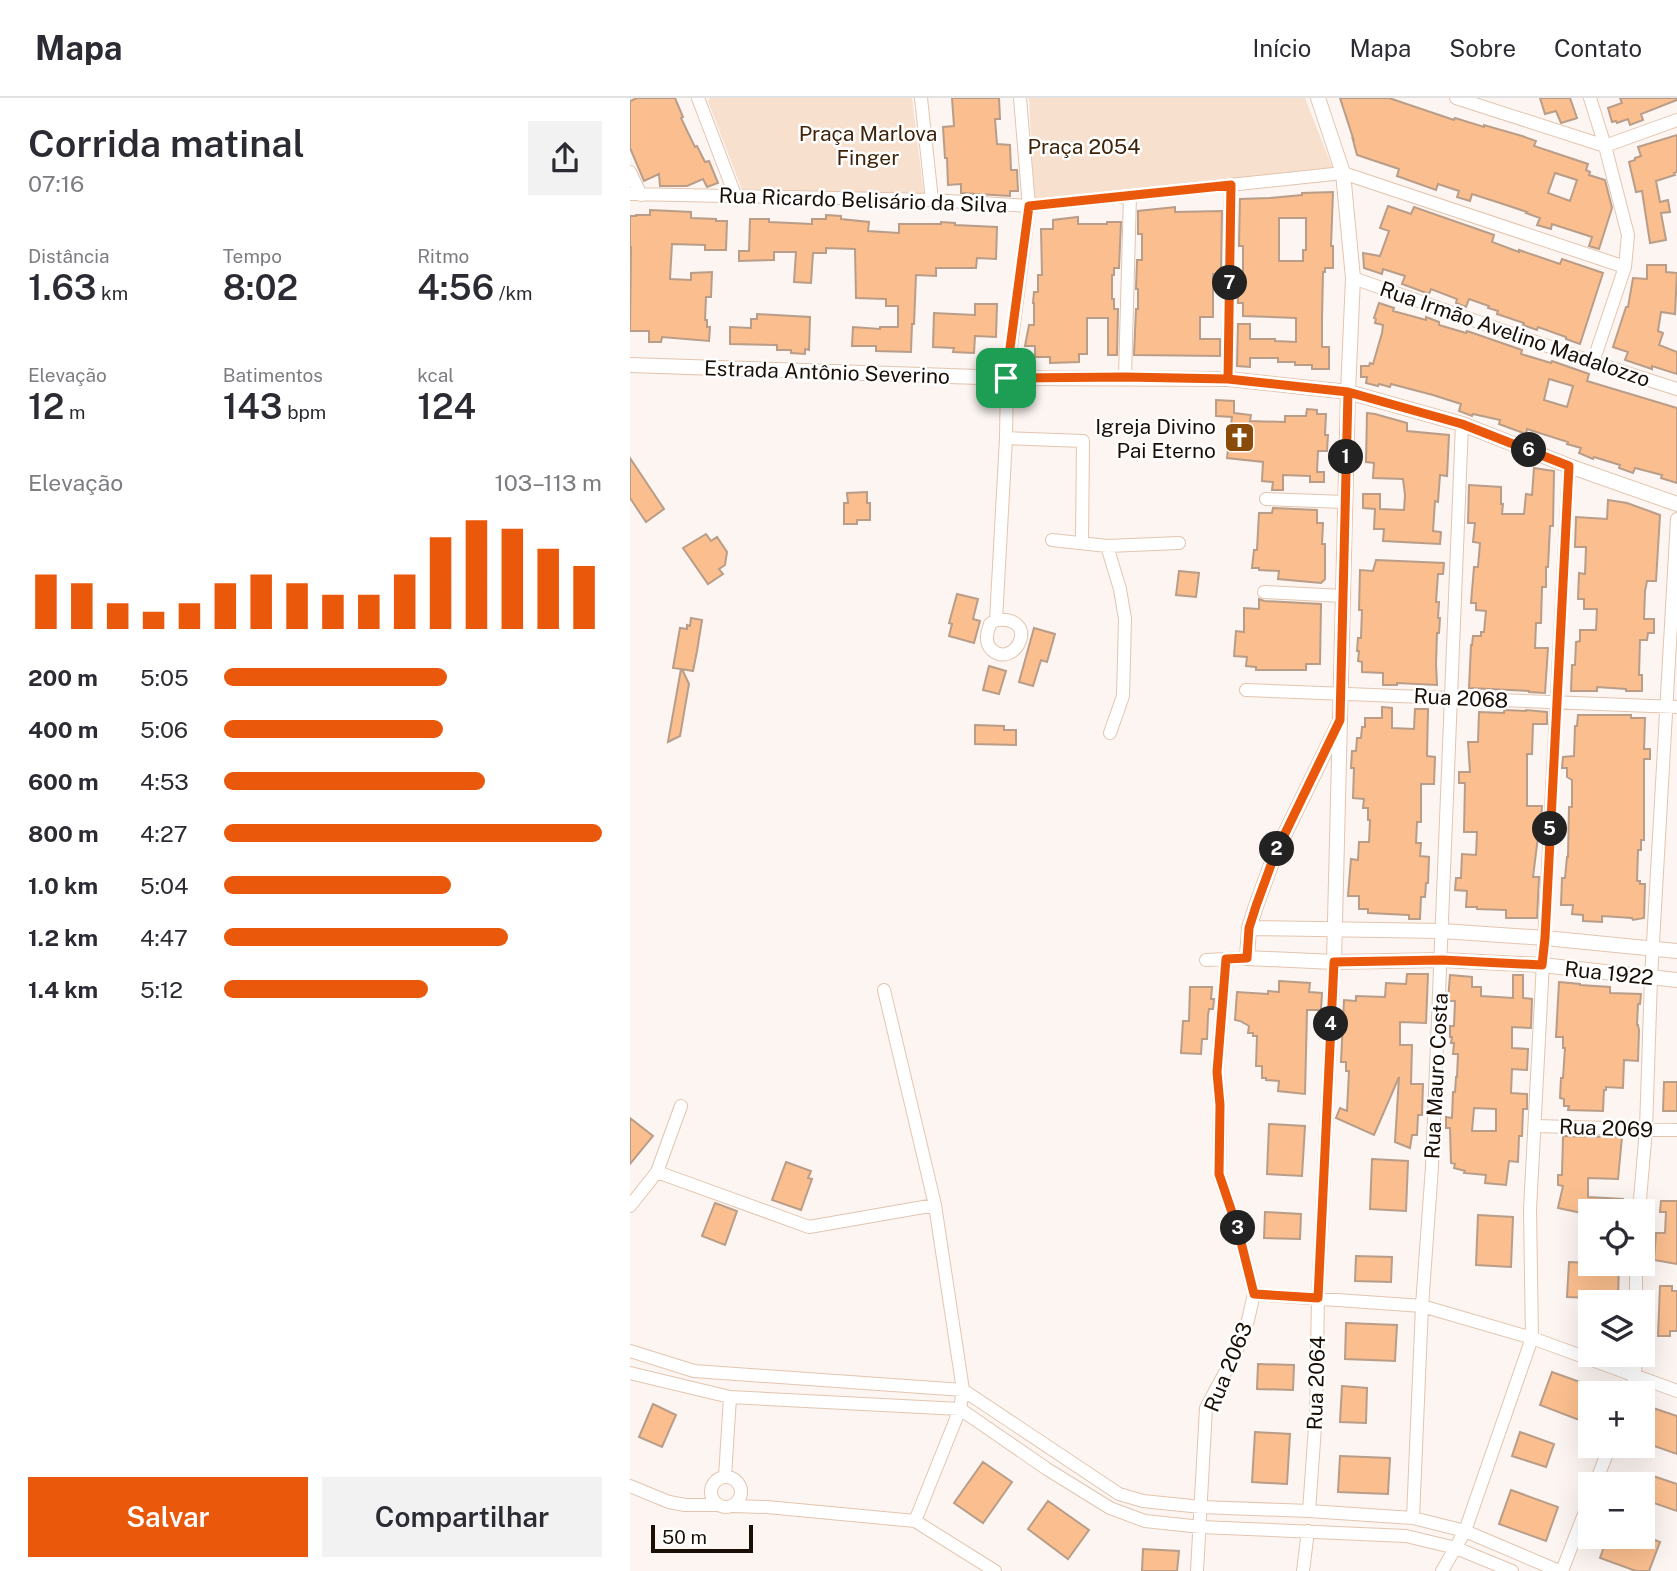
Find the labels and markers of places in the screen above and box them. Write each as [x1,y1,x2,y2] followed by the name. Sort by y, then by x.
[1212,266,1248,300] pin: 7
[976,348,1036,408] pin
[1095,414,1216,463] place label: Igreja Divino Pai Eterno
[1222,421,1256,455] church icon: Igreja Divino Pai Eterno
[1511,432,1546,468] pin: 6
[1328,440,1364,474] pin: 1
[1532,812,1567,846] pin: 5
[1260,832,1294,866] pin: 2
[1314,1006,1348,1042] pin: 4
[1220,1210,1256,1246] pin: 3

